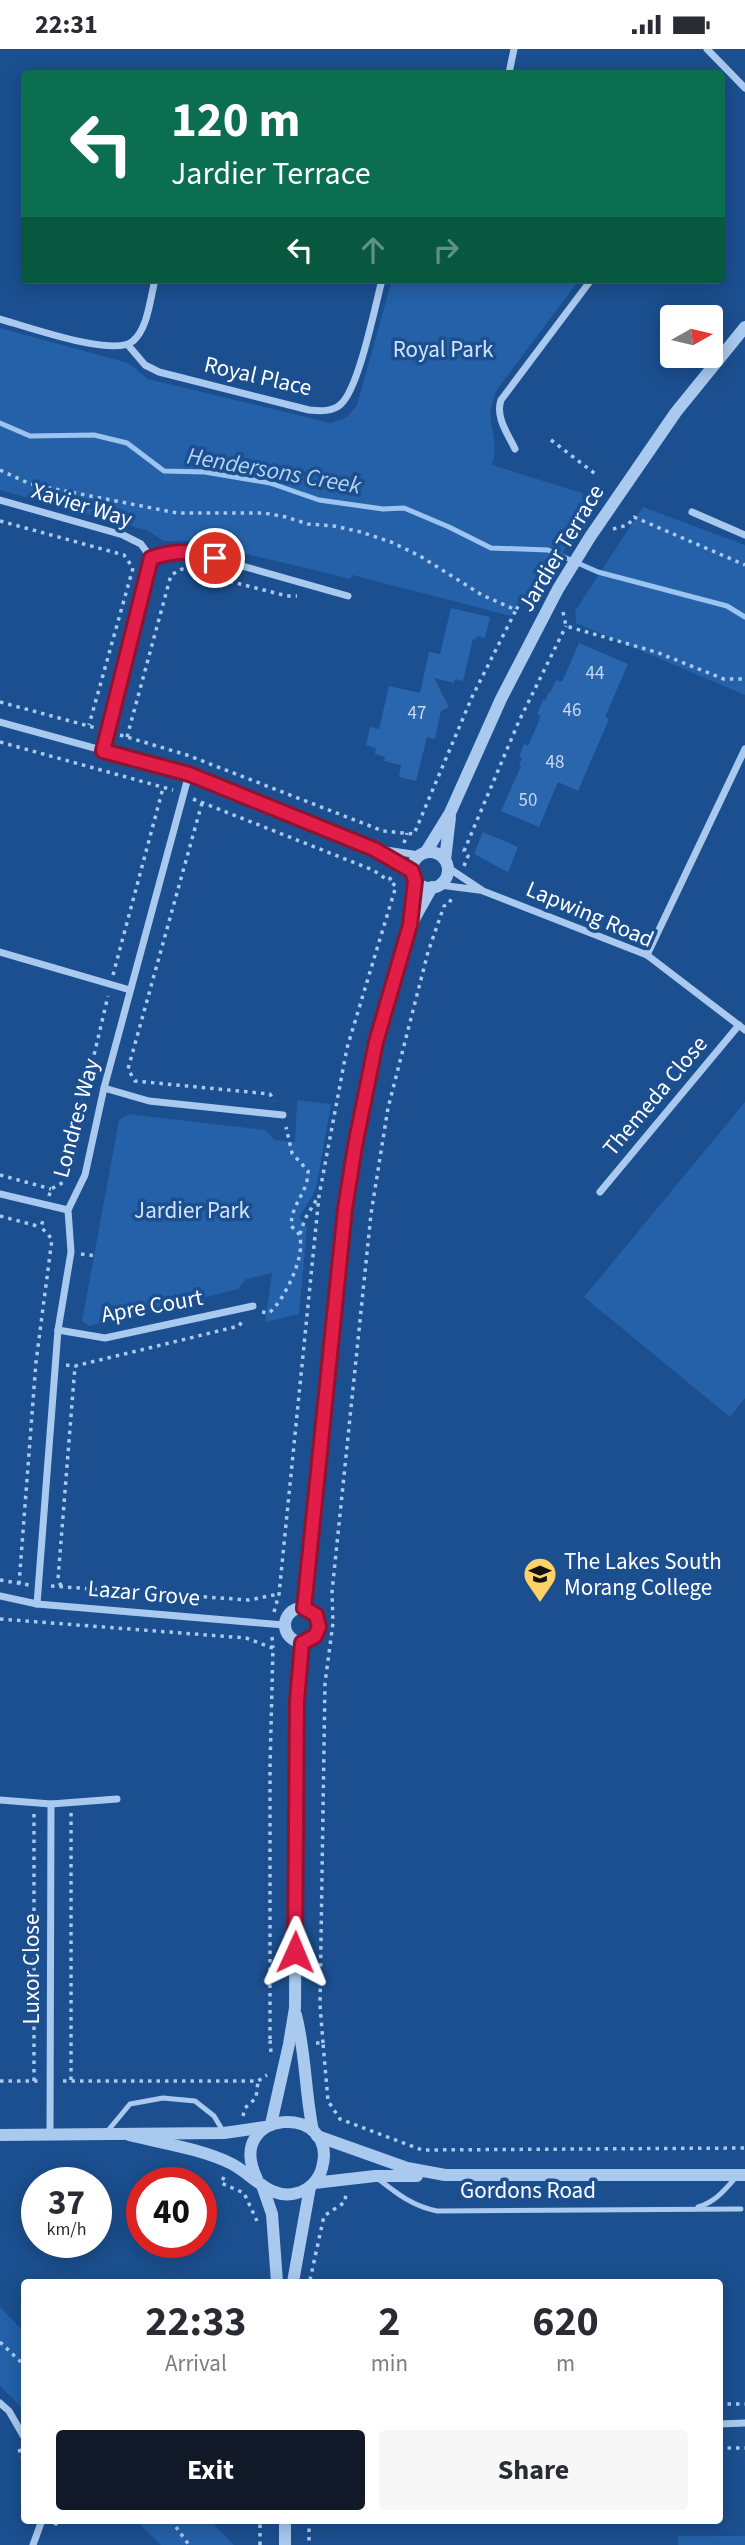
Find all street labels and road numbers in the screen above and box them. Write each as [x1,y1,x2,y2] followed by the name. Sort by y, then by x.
[201,348,315,404] street label: Royal Place
[28,474,137,536] street label: Xavier Way
[510,478,612,618] street label: Jardier Terrace
[521,872,659,956] street label: Lapwing Road
[595,1029,715,1163] street label: Themeda Close
[44,1054,108,1181] street label: Londres Way
[98,1281,206,1331] street label: Apre Court
[86,1572,202,1614] street label: Lazar Grove
[15,1914,48,2024] street label: Luxor Close
[460,2174,596,2207] street label: Gordons Road

